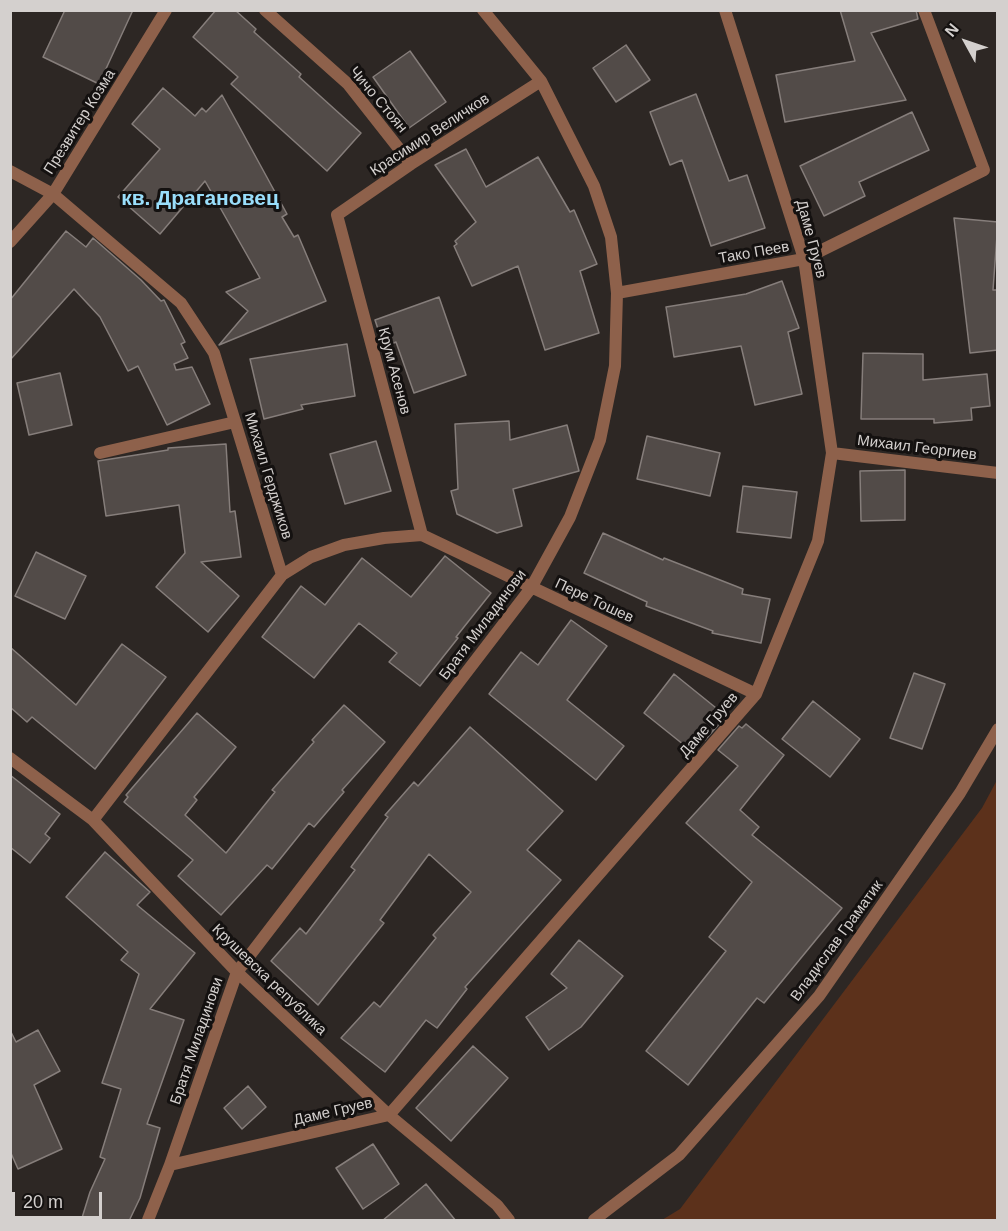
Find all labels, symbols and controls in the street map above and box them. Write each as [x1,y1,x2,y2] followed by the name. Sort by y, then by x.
[936,12,996,72] north arrow
[942,20,962,40] text: N
[345,63,411,137] street label: Чичо Стоян
[40,66,120,178] street label: Презвитер Козма
[367,90,493,180] street label: Красимир Величков
[121,186,279,212] district label: кв. Драгановец
[792,198,830,280] street label: Даме Груев
[717,238,791,268] street label: Тако Пеев
[374,326,414,416] street label: Крум Асенов
[240,410,296,542] street label: Михаил Герджиков
[856,432,978,464] street label: Михаил Георгиев
[436,566,530,684] street label: Братя Миладинови
[552,575,636,627] street label: Пере Тошев
[676,689,742,761] street label: Даме Груев
[787,877,887,1005] street label: Владислав Граматик
[208,921,330,1039] street label: Крушевска република
[167,975,227,1107] street label: Братя Миладинови
[292,1094,374,1130] street label: Даме Груев
[15,1180,105,1218] scale bar
[23,1192,63,1212] text: 20 m

